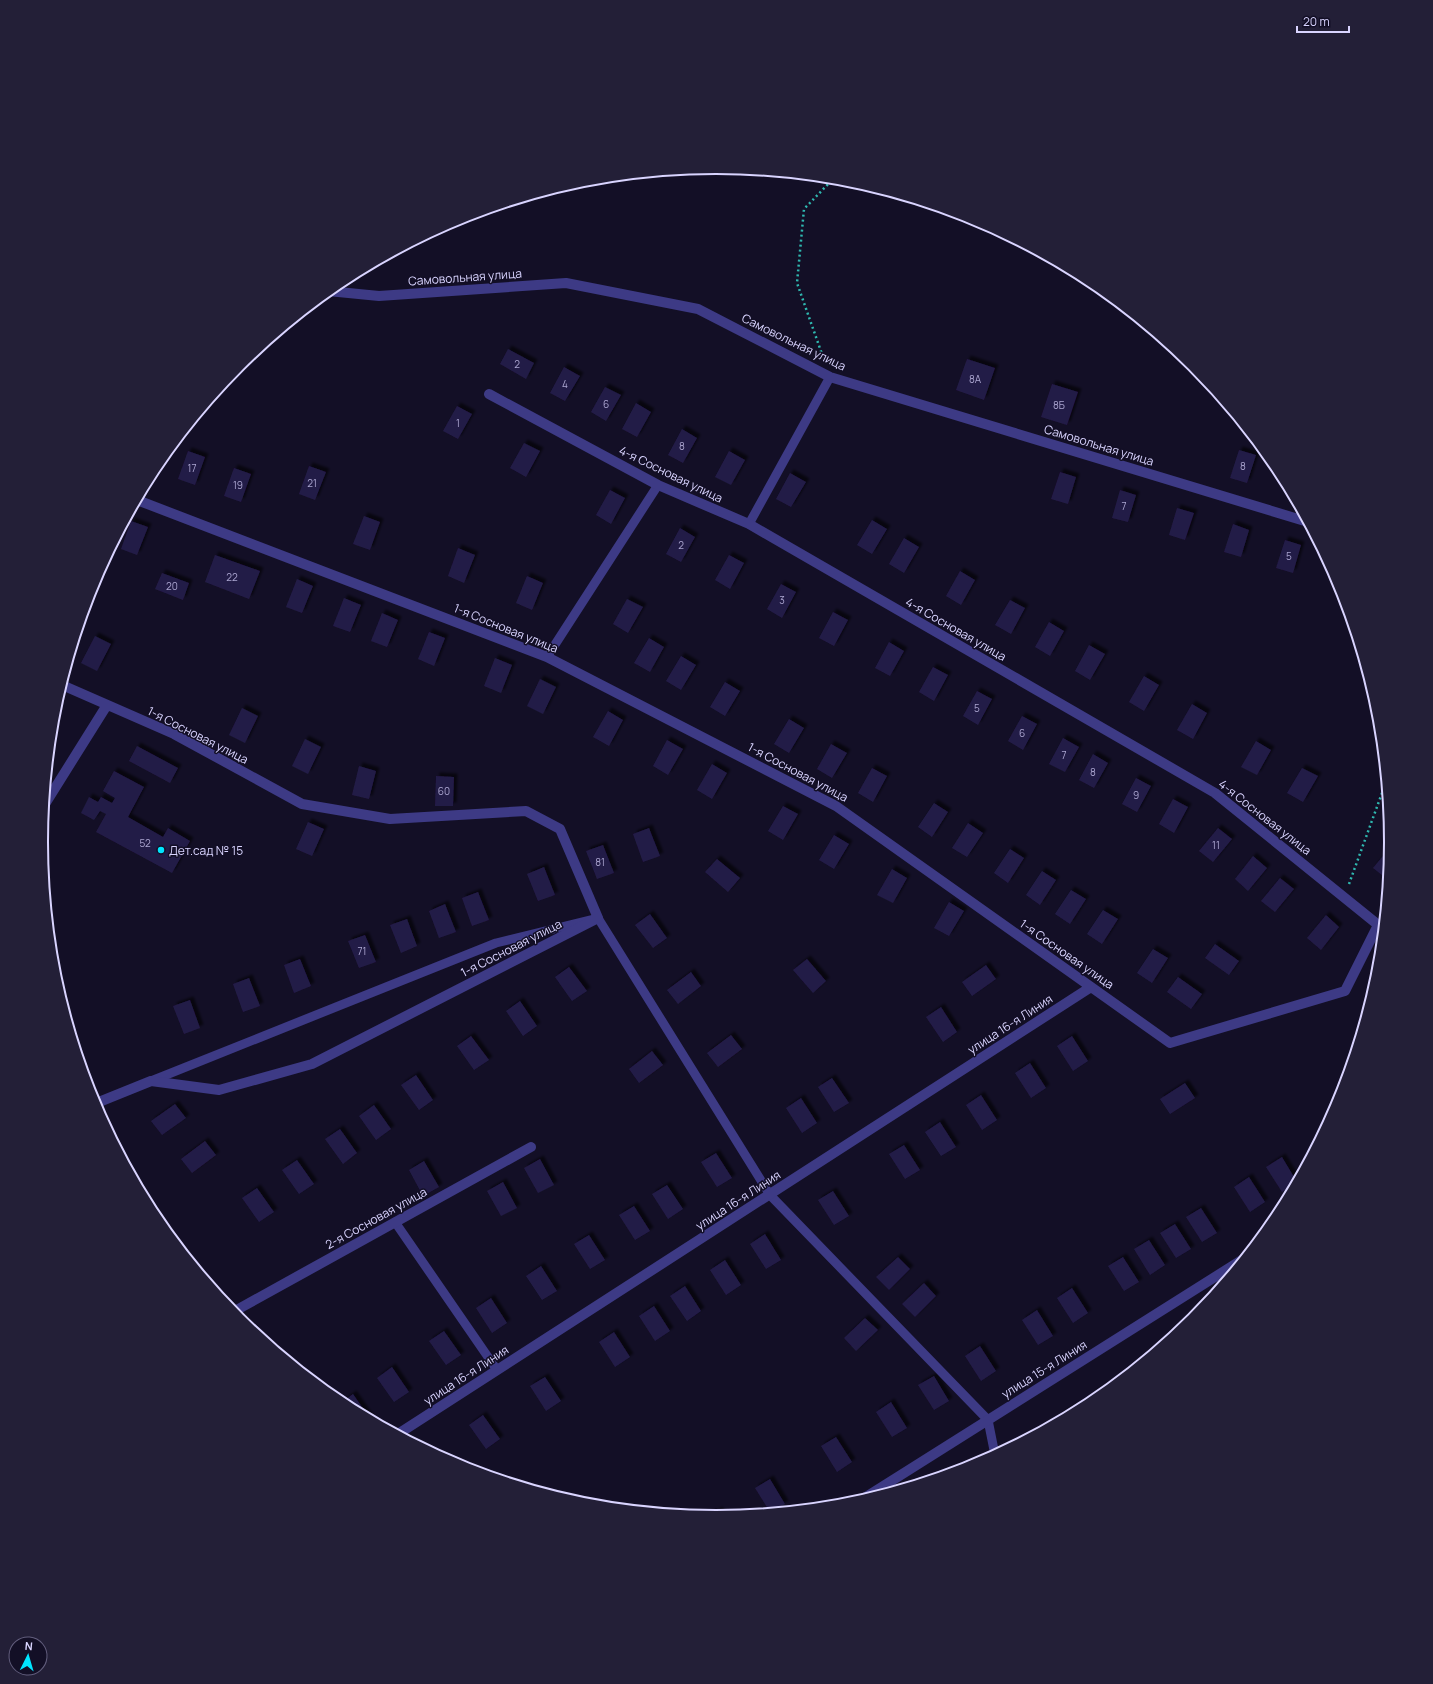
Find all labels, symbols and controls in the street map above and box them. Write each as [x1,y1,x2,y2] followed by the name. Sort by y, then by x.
[1297,8,1349,34] scale bar
[1303,13,1330,30] text: 20 m
[408,265,522,289] street label: Самовольная улица
[739,309,849,375] street label: Самовольная улица
[514,357,520,371] house number: 2
[969,372,982,386] house number: 8А
[562,377,568,391] house number: 4
[603,397,609,411] house number: 6
[1053,398,1065,412] house number: 8Б
[456,416,460,430] house number: 1
[1042,420,1156,470] street label: Самовольная улица
[679,439,685,453] house number: 8
[616,441,726,507] street label: 4-я Сосновая улица
[1240,459,1246,473] house number: 8
[188,461,196,475] house number: 17
[307,476,317,490] house number: 21
[233,478,243,492] house number: 19
[1121,499,1127,513] house number: 7
[678,538,684,552] house number: 2
[1286,549,1292,563] house number: 5
[226,570,238,584] house number: 22
[166,579,178,593] house number: 20
[779,593,785,607] house number: 3
[903,593,1009,665] street label: 4-я Сосновая улица
[451,599,561,657] street label: 1-я Сосновая улица
[974,701,980,715] house number: 5
[145,702,251,768] street label: 1-я Сосновая улица
[1019,726,1025,740] house number: 6
[745,738,851,806] street label: 1-я Сосновая улица
[1061,748,1067,762] house number: 7
[1090,765,1096,779] house number: 8
[1215,775,1315,859] street label: 4-я Сосновая улица
[438,784,450,798] house number: 60
[1133,788,1139,802] house number: 9
[139,836,151,850] house number: 52
[1212,838,1220,852] house number: 11
[169,842,243,859] place label: Дет.сад № 15
[156,845,166,855] marker: Дет.сад № 15
[595,855,605,869] house number: 81
[458,915,564,981] street label: 1-я Сосновая улица
[1017,915,1117,993] street label: 1-я Сосновая улица
[358,944,366,958] house number: 71
[964,990,1056,1058] street label: улица 16-я Линия
[692,1166,784,1234] street label: улица 16-я Линия
[322,1183,430,1253] street label: 2-я Сосновая улица
[998,1336,1090,1402] street label: улица 15-я Линия
[420,1341,512,1409] street label: улица 16-я Линия
[8,1636,48,1676] north arrow
[24,1638,34,1653] text: N

